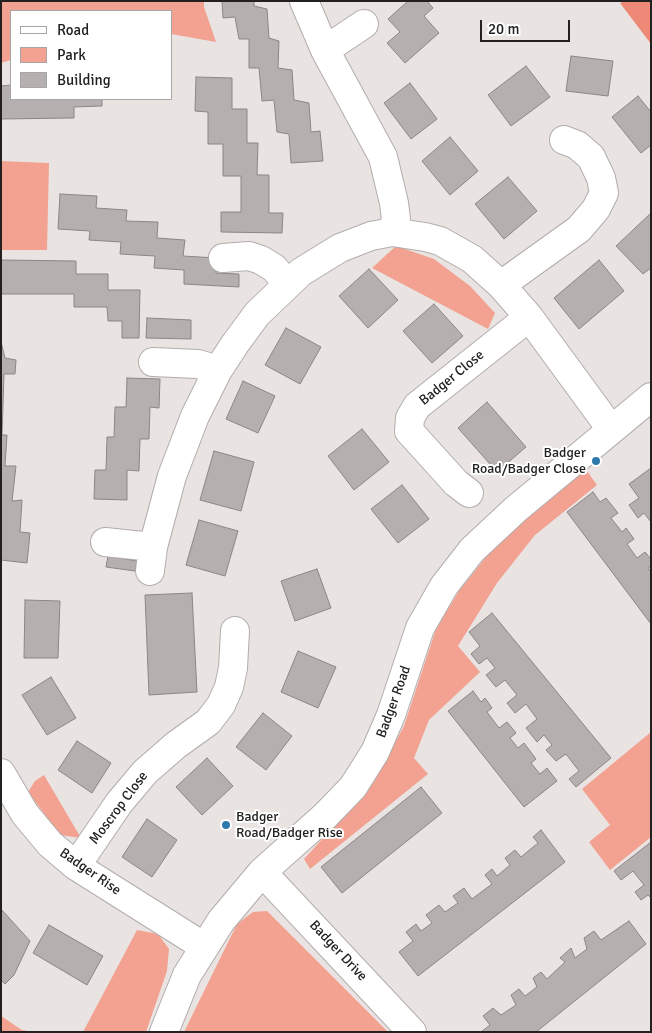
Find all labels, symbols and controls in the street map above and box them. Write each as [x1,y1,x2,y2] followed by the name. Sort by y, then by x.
[10,10,172,100] legend
[482,10,572,42] scale bar
[488,20,519,38] text: 20 m
[57,21,89,39] text: Road
[57,46,86,64] text: Park
[57,71,111,89] text: Building
[416,347,488,409] street label: Badger Close
[472,445,586,478] place label: Badger Road/Badger Close
[590,455,602,467] marker: Badger Road/Badger Close
[373,664,415,740] street label: Badger Road
[86,768,152,848] street label: Moscrop Close
[236,809,343,842] place label: Badger Road/Badger Rise
[220,819,232,831] marker: Badger Road/Badger Rise
[56,845,124,899] street label: Badger Rise
[306,917,370,985] street label: Badger Drive

